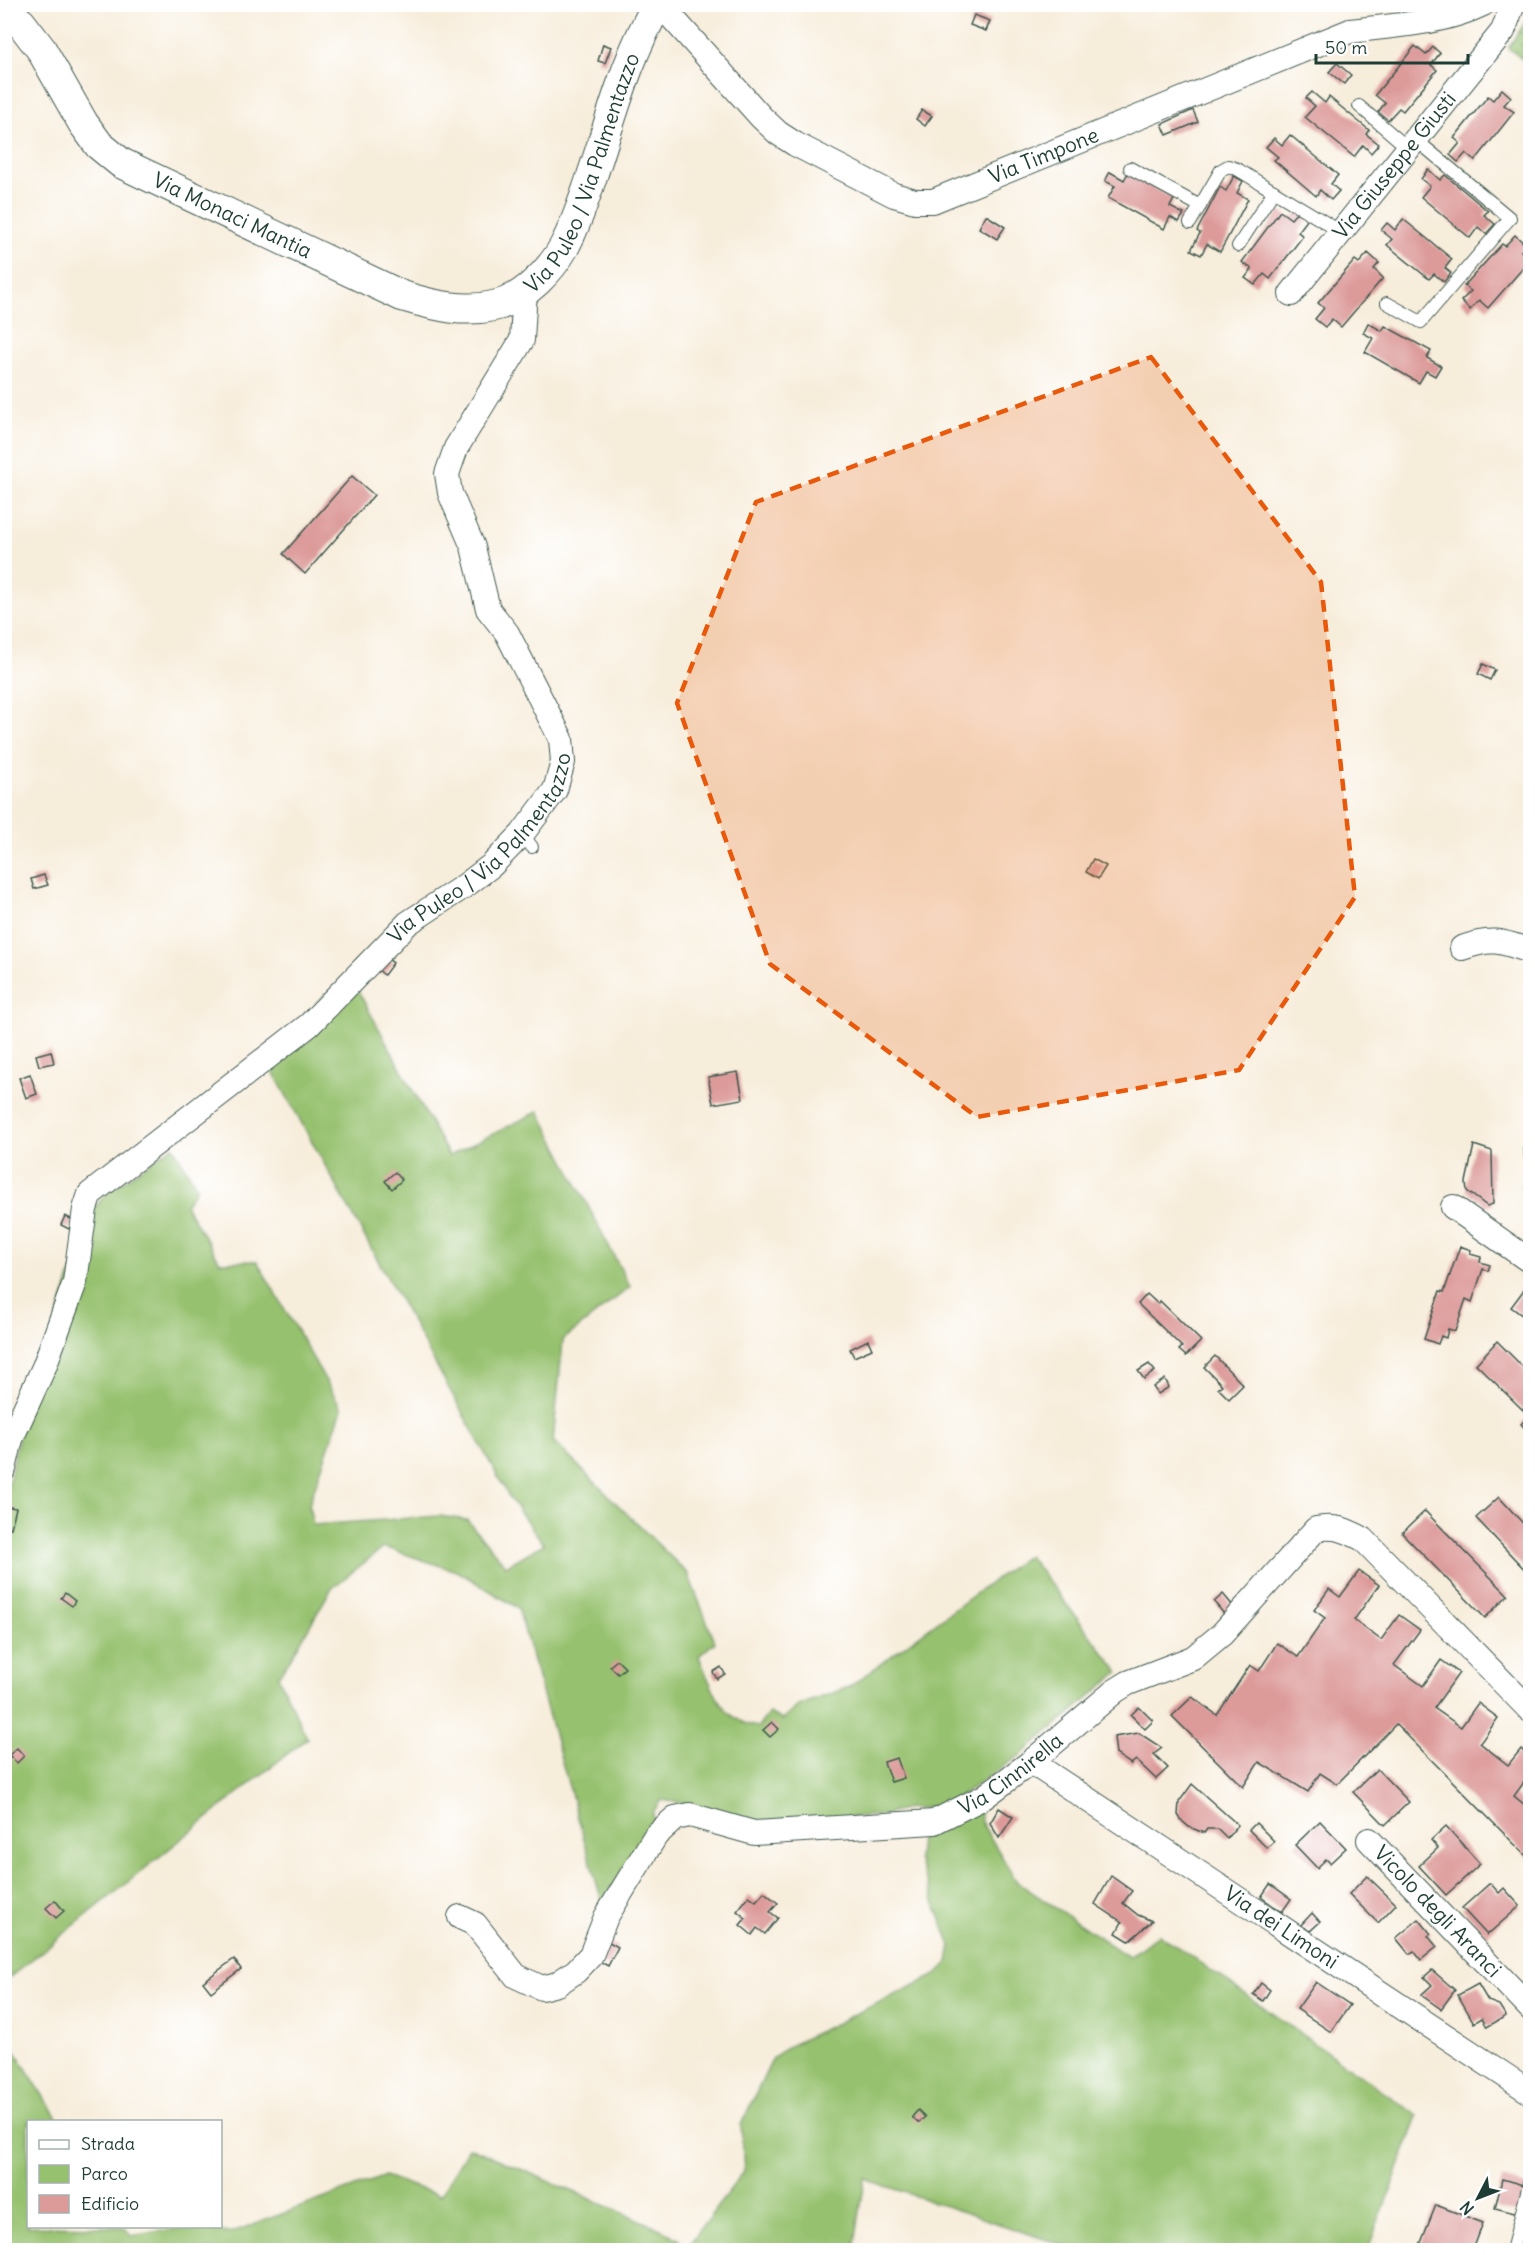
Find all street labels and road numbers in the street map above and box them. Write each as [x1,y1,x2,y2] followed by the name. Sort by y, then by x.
[519,49,645,299] street label: Via Puleo / Via Palmentazzo
[1327,86,1462,244] street label: Via Giuseppe Giusti
[985,121,1103,190] street label: Via Timpone
[149,166,316,264] street label: Via Monaci Mantia
[382,752,576,949] street label: Via Puleo / Via Palmentazzo
[954,1727,1068,1821] street label: Via Cinnirella
[1368,1839,1507,1983] street label: Vicolo degli Aranci
[1219,1880,1344,1975] street label: Via dei Limoni

